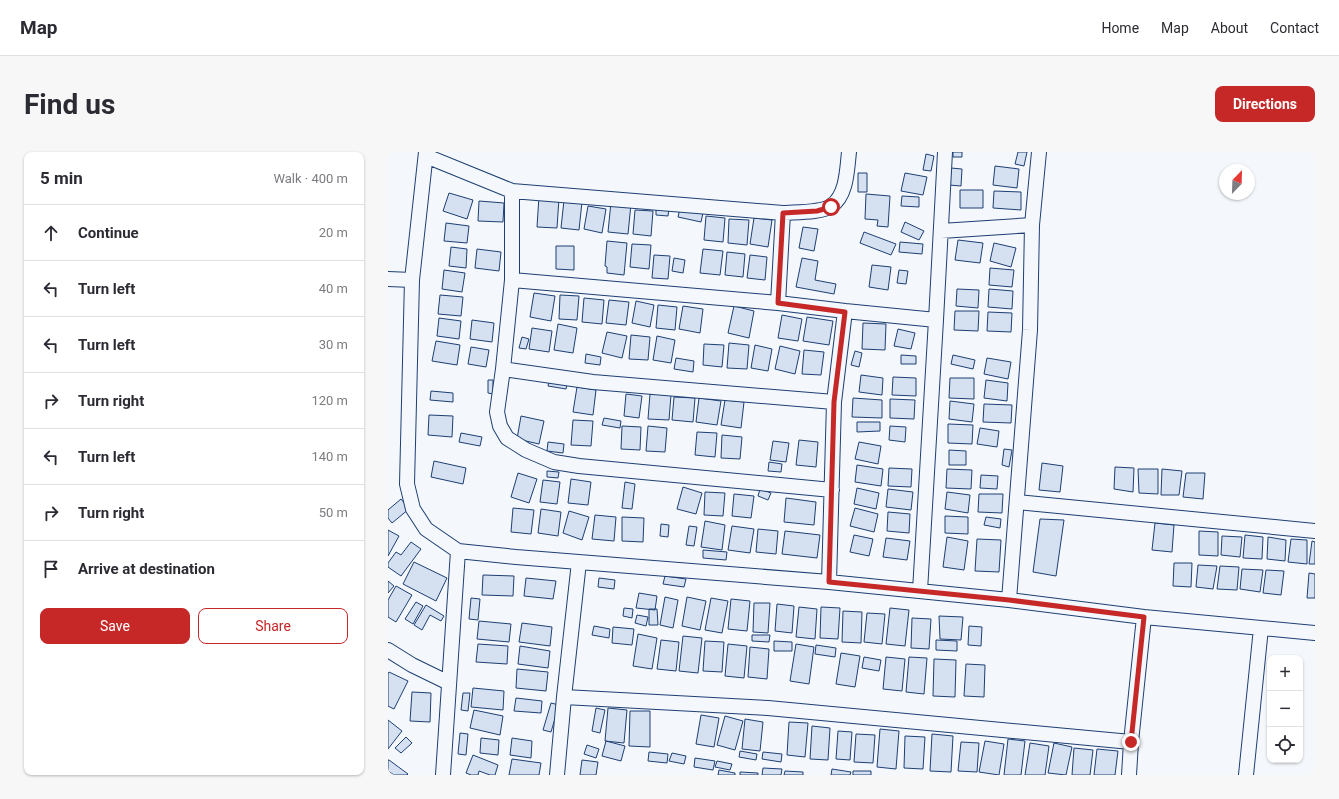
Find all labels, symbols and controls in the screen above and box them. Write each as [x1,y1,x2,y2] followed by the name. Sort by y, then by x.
[20,16,58,39] text: Map
[1101,20,1139,36] text: Home
[1161,20,1189,36] text: Map
[1211,20,1248,36] text: About
[1270,20,1319,36] text: Contact
[1215,86,1315,122] button: Directions
[24,88,115,121] text: Find us
[1219,164,1255,200] north arrow
[40,168,83,188] text: 5 min
[273,171,348,186] text: Walk · 400 m
[822,198,840,216] route start
[40,222,62,244] icon: ahead
[78,224,139,242] text: Continue
[319,225,348,240] text: 20 m
[40,278,62,300] icon: left
[78,280,135,298] text: Turn left
[319,281,348,296] text: 40 m
[40,334,62,356] icon: left
[78,336,135,354] text: Turn left
[319,337,348,352] text: 30 m
[40,390,62,412] icon: right
[78,392,144,410] text: Turn right
[311,393,348,408] text: 120 m
[40,446,62,468] icon: left
[78,448,135,466] text: Turn left
[311,449,348,464] text: 140 m
[40,502,62,524] icon: right
[78,504,144,522] text: Turn right
[319,505,348,520] text: 50 m
[40,558,62,580] icon: arrive
[78,560,215,578] text: Arrive at destination
[40,608,190,644] button: Save
[198,608,348,644] button: Share
[1267,655,1303,763] map controls
[1267,655,1303,691] button: +
[1267,691,1303,727] button: −
[1267,727,1303,763] button: locate
[1122,733,1140,751] route end

